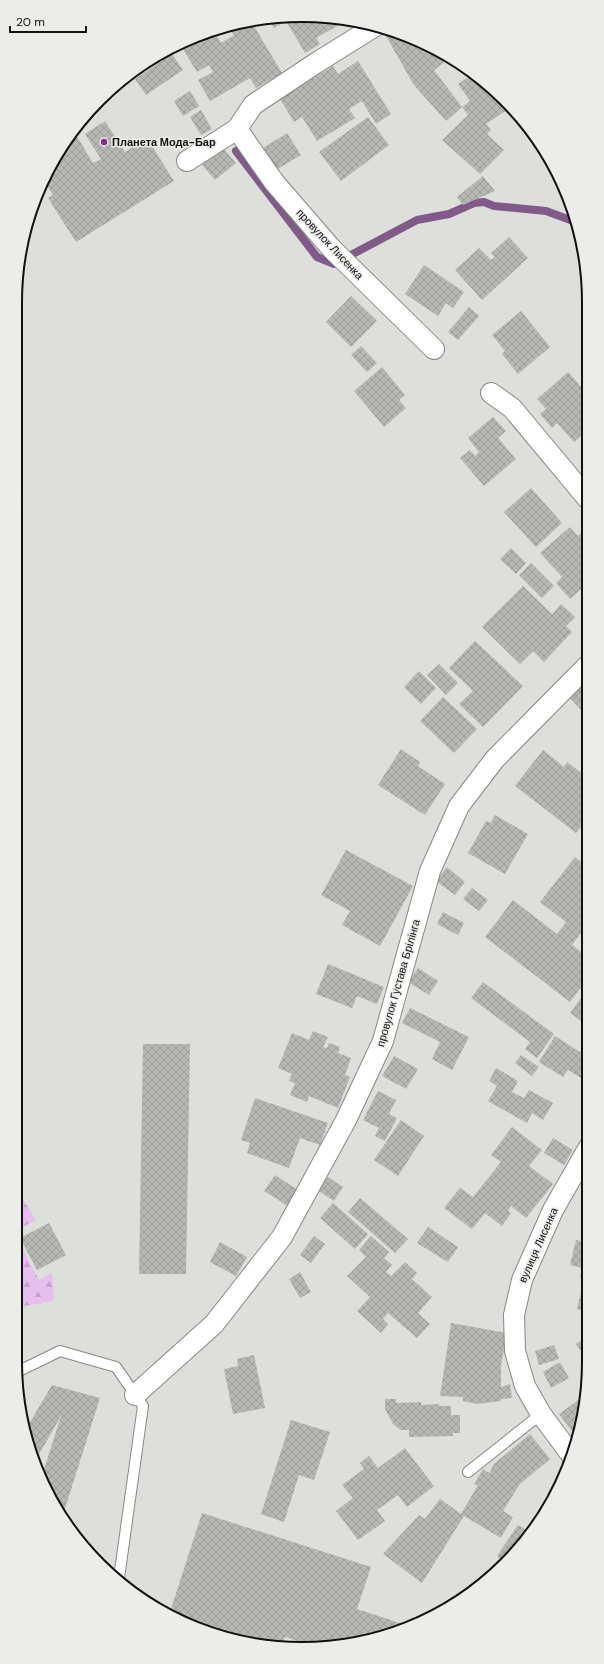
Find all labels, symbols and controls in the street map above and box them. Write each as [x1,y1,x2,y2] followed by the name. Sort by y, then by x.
[10,8,86,34] scale bar
[16,14,45,30] text: 20 m
[112,135,216,149] place label: Планета Мода-Бар
[99,137,109,147] marker: Планета Мода-Бар
[294,206,367,283] street label: провулок Лисенка
[373,917,423,1048] street label: провулок Густава Брілінга
[515,1204,561,1285] street label: вулиця Лисенка

